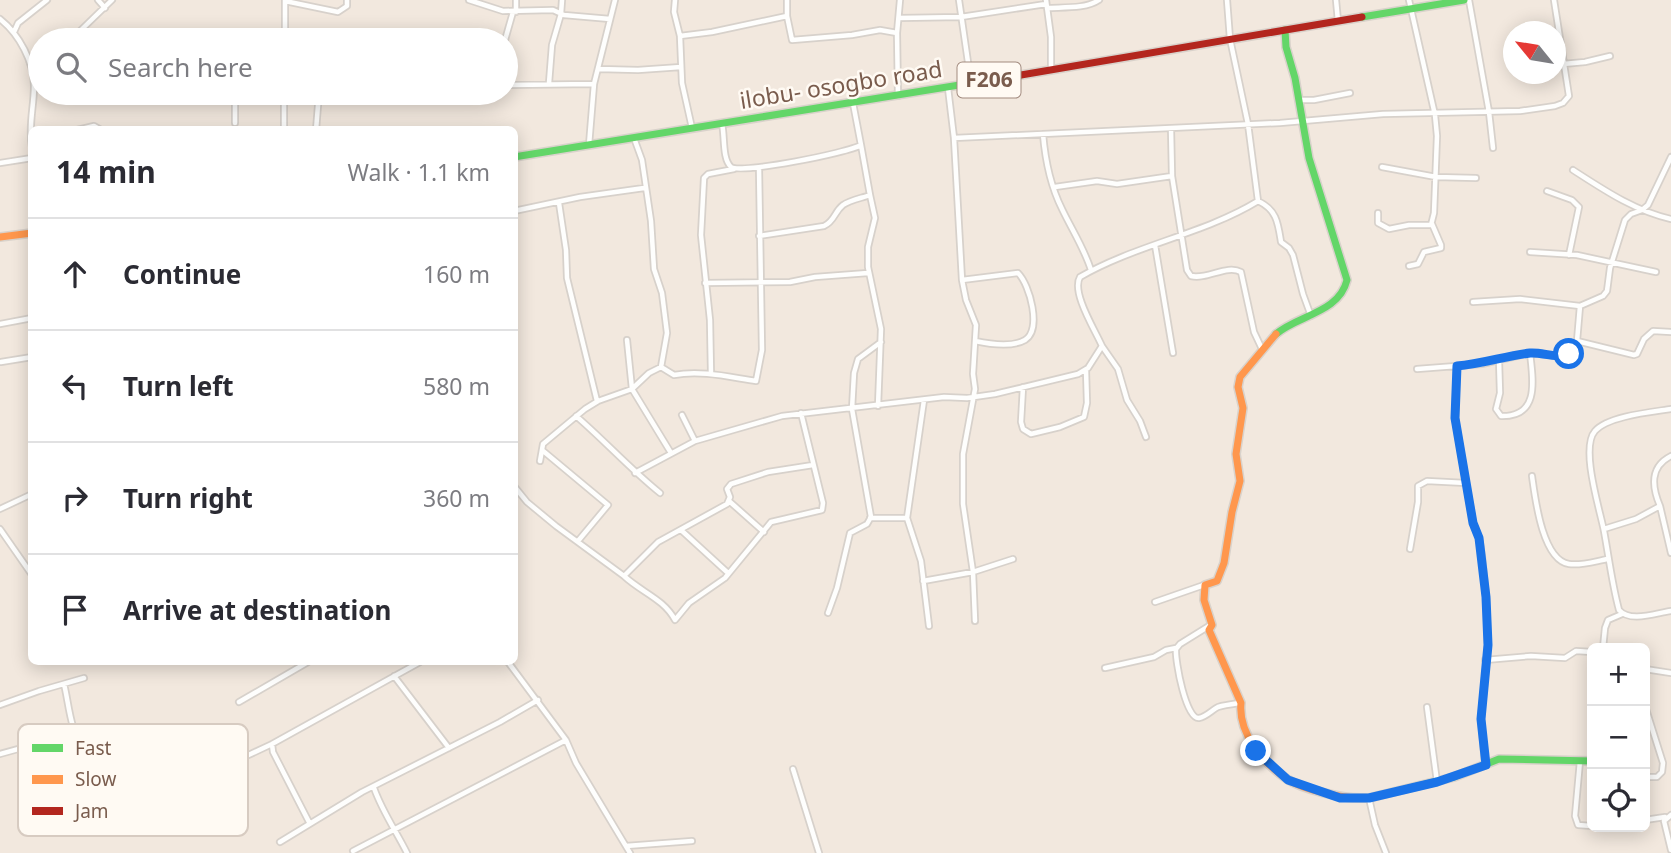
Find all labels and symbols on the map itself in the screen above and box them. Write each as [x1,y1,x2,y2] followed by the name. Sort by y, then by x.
[1503,21,1566,84] north arrow
[737,52,944,116] street label: ilobu- osogbo road
[958,62,1020,98] road number: F206
[1553,338,1584,369] route start
[18,724,248,836] legend
[75,735,112,761] text: Fast
[1240,735,1271,766] route end
[75,766,116,792] text: Slow
[73,798,109,824] text: Jam

